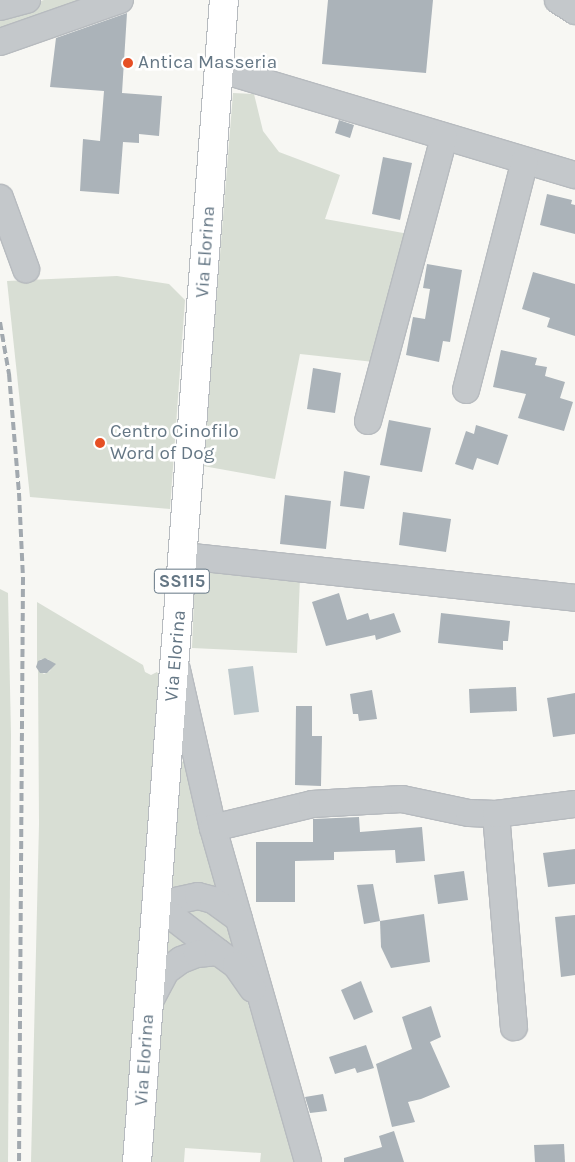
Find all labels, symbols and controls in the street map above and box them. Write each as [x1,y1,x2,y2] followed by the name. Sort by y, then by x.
[138,52,277,74] place label: Antica Masseria
[122,57,134,69] marker: Antica Masseria
[191,205,221,299] street label: Via Elorina
[110,421,239,465] place label: Centro Cinofilo Word of Dog
[94,437,106,449] marker: Centro Cinofilo Word of Dog
[153,566,211,596] road number: SS115
[161,609,191,703] street label: Via Elorina
[130,1013,160,1107] street label: Via Elorina

